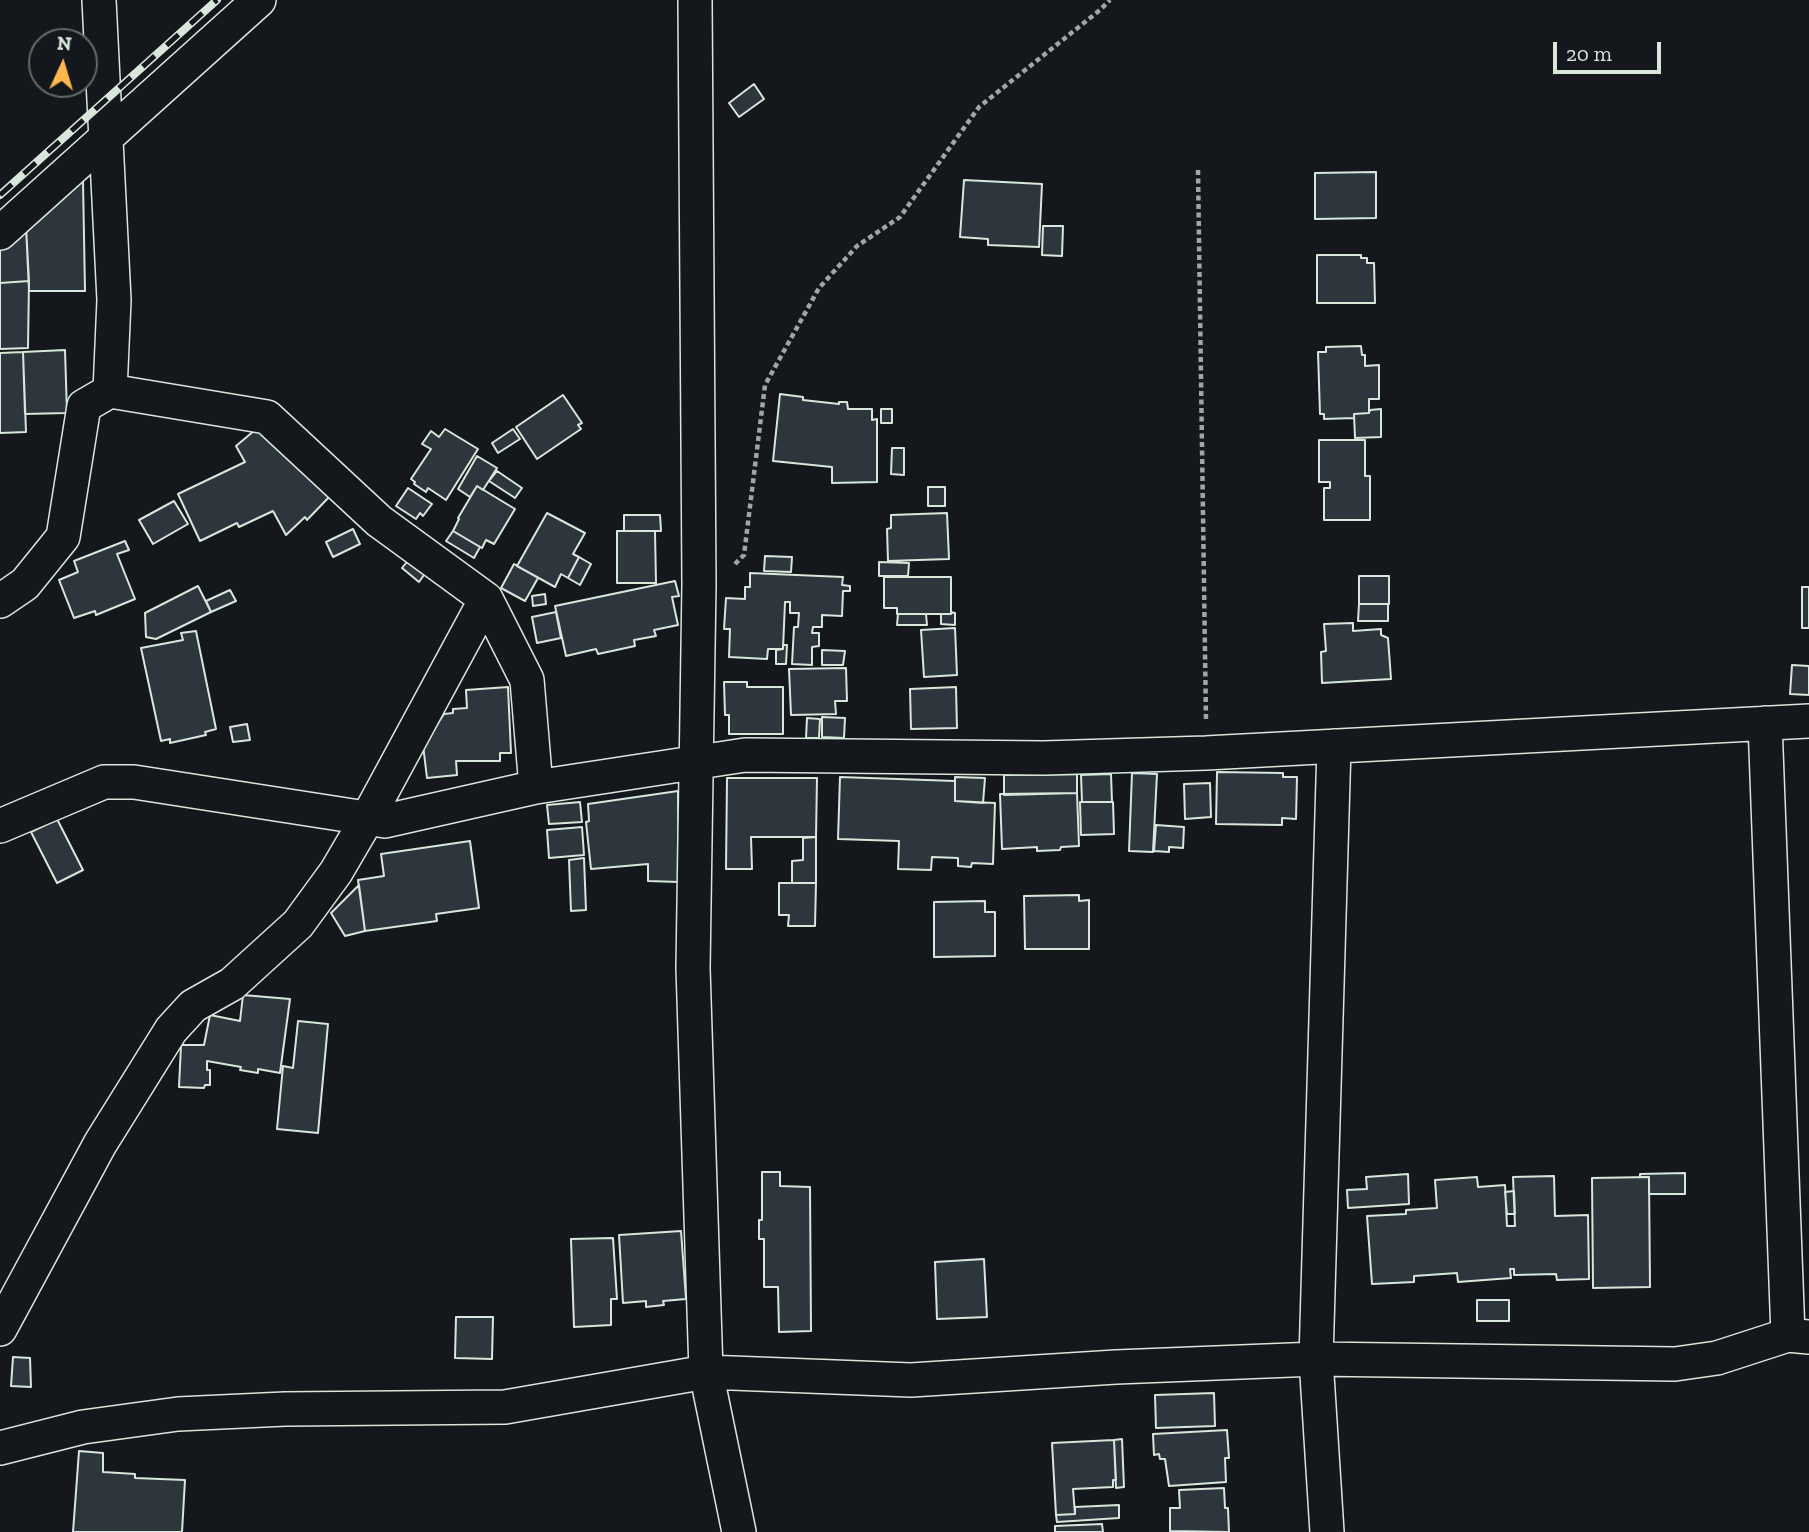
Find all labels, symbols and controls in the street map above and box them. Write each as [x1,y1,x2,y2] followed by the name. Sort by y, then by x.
[28,28,98,98] north arrow
[1557,28,1666,72] scale bar
[56,32,72,56] text: N
[1566,41,1612,66] text: 20 m

